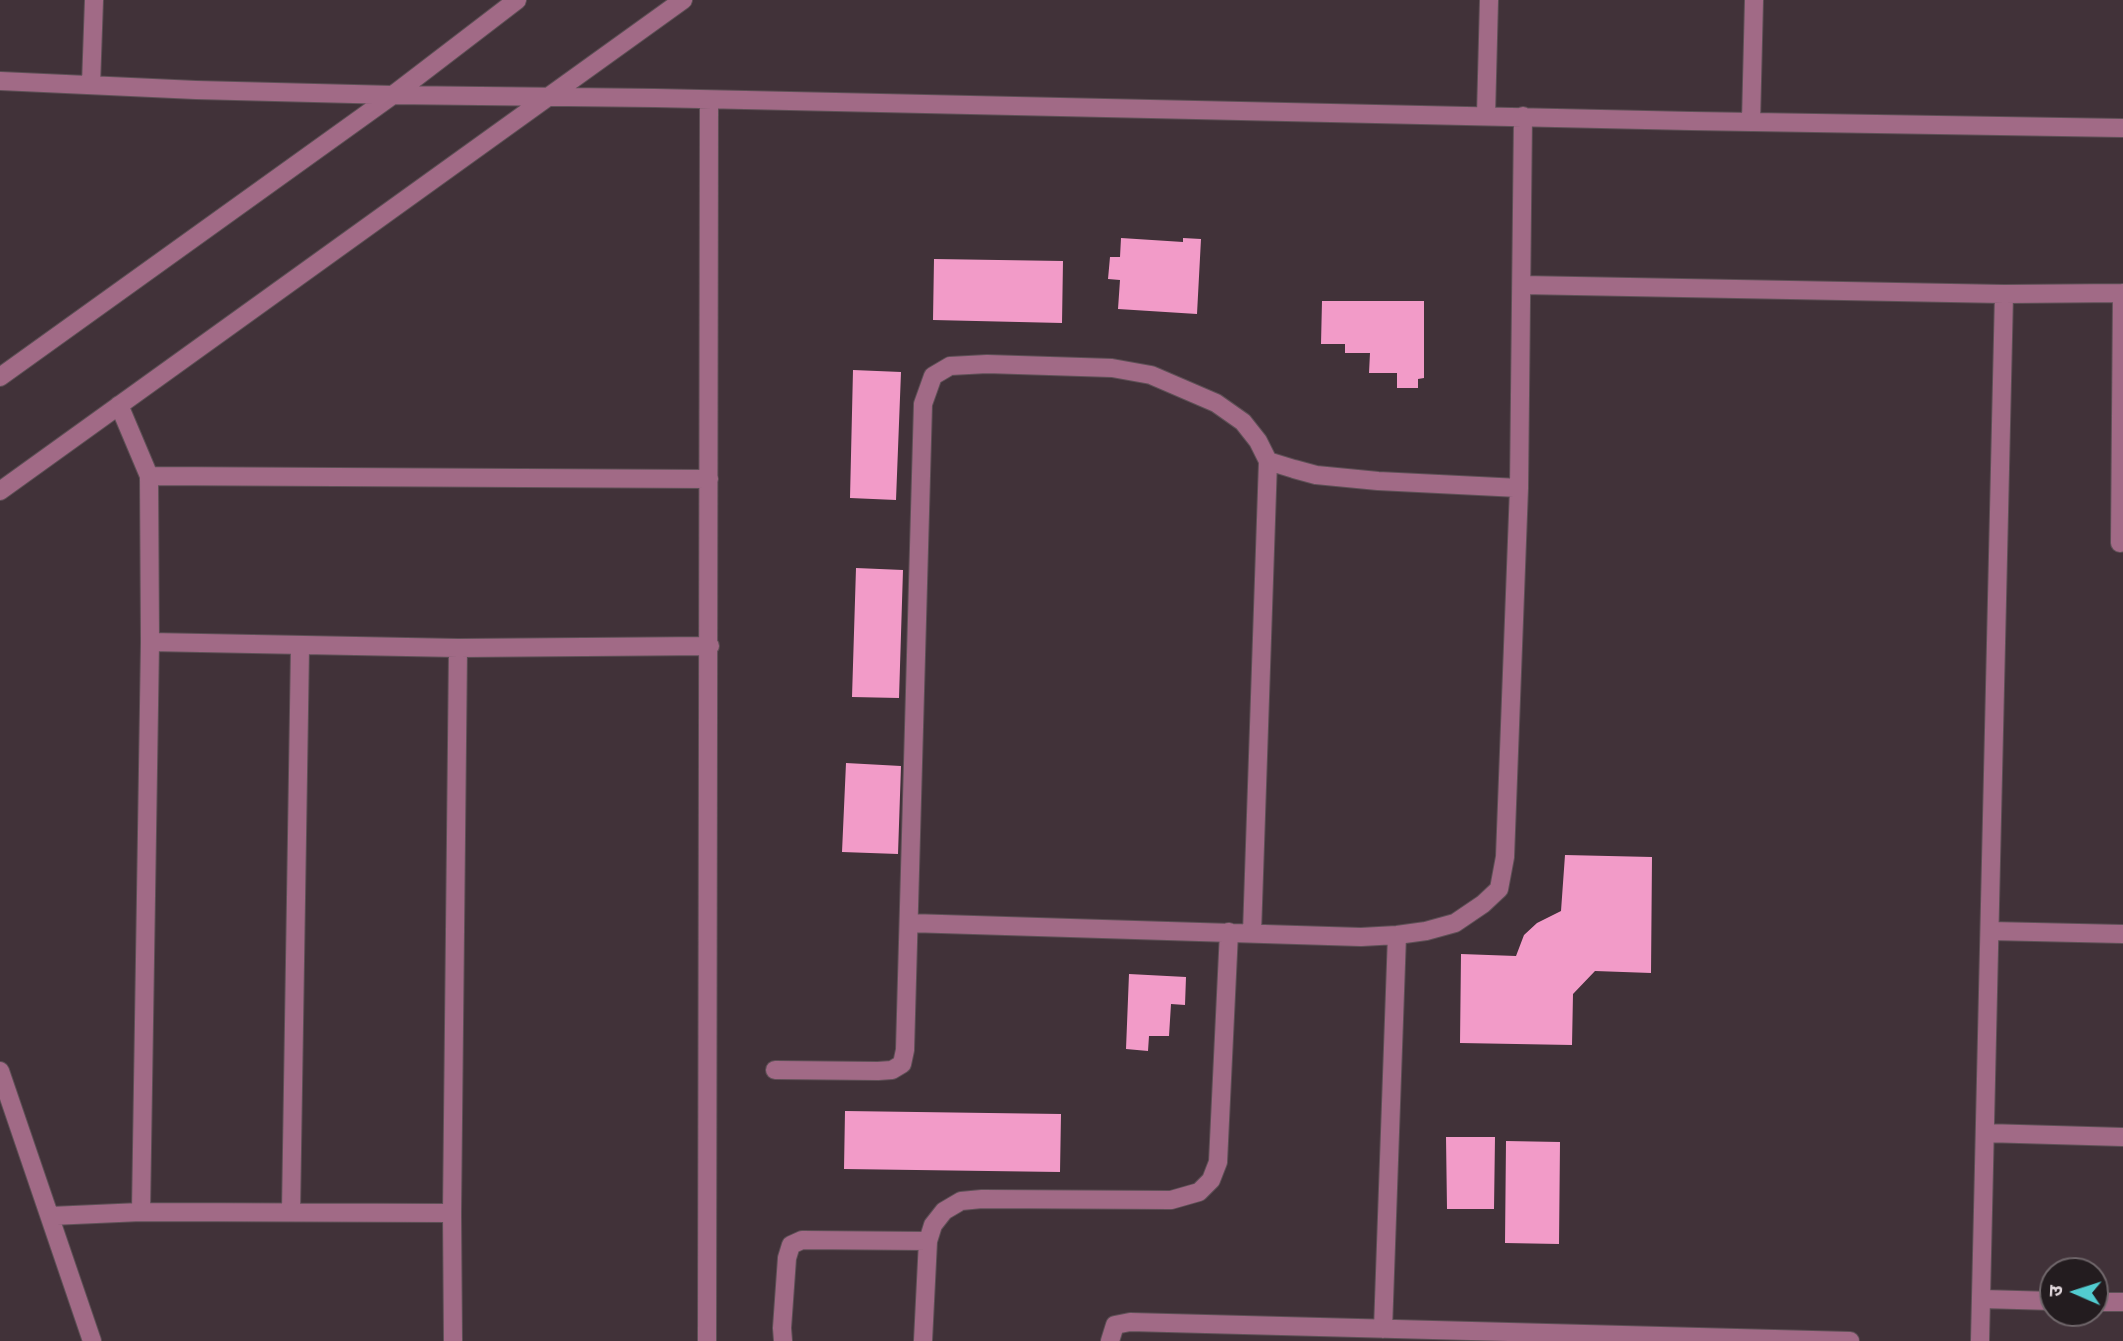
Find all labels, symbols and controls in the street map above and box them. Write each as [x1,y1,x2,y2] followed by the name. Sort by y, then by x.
[2039,1257,2109,1327] north arrow
[2043,1285,2067,1297] text: उ

